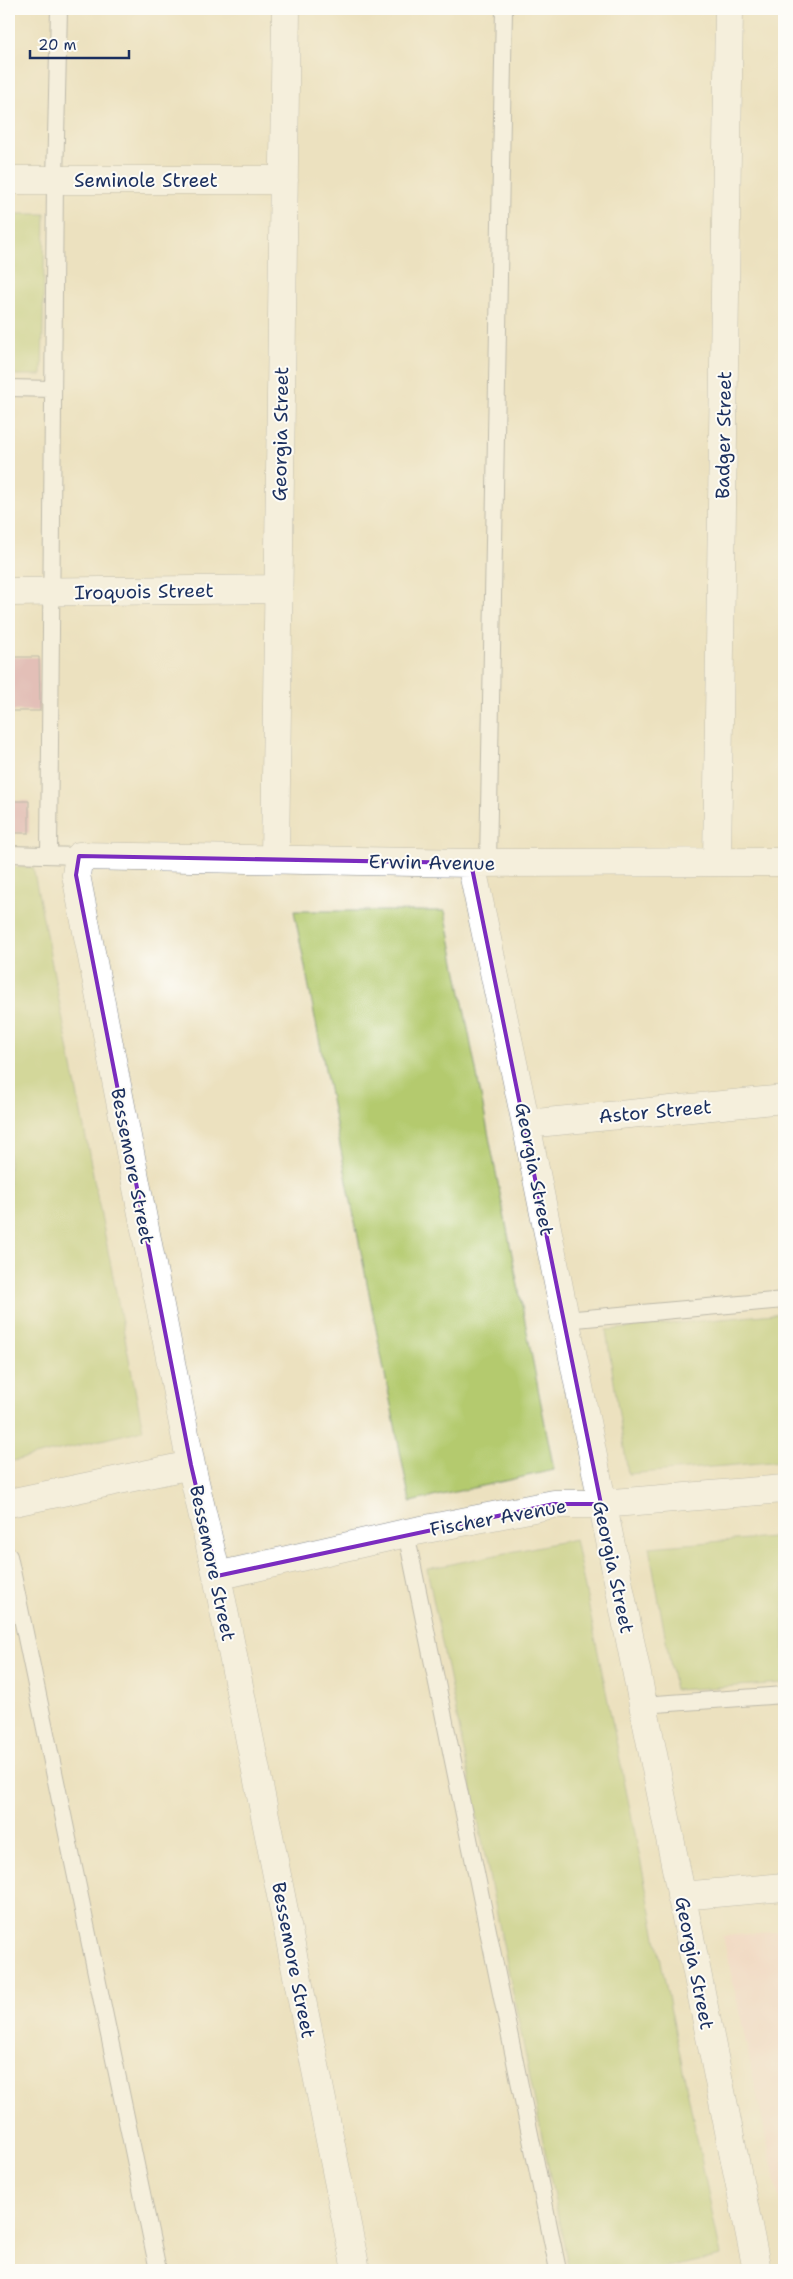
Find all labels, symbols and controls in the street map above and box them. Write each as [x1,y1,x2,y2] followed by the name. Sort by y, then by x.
[30,28,129,60] scale bar
[38,35,77,55] text: 20 m
[74,168,218,193] street label: Seminole Street
[267,366,294,502] street label: Georgia Street
[710,371,737,499] street label: Badger Street
[74,578,214,605] street label: Iroquois Street
[369,849,495,876] street label: Erwin Avenue
[105,1086,160,1246] street label: Bessemore Street
[598,1094,712,1129] street label: Astor Street
[509,1100,560,1238] street label: Georgia Street
[184,1483,241,1643] street label: Bessemore Street
[428,1493,568,1542] street label: Fischer Avenue
[587,1498,640,1636] street label: Georgia Street
[266,1880,321,2040] street label: Bessemore Street
[669,1894,720,2032] street label: Georgia Street

